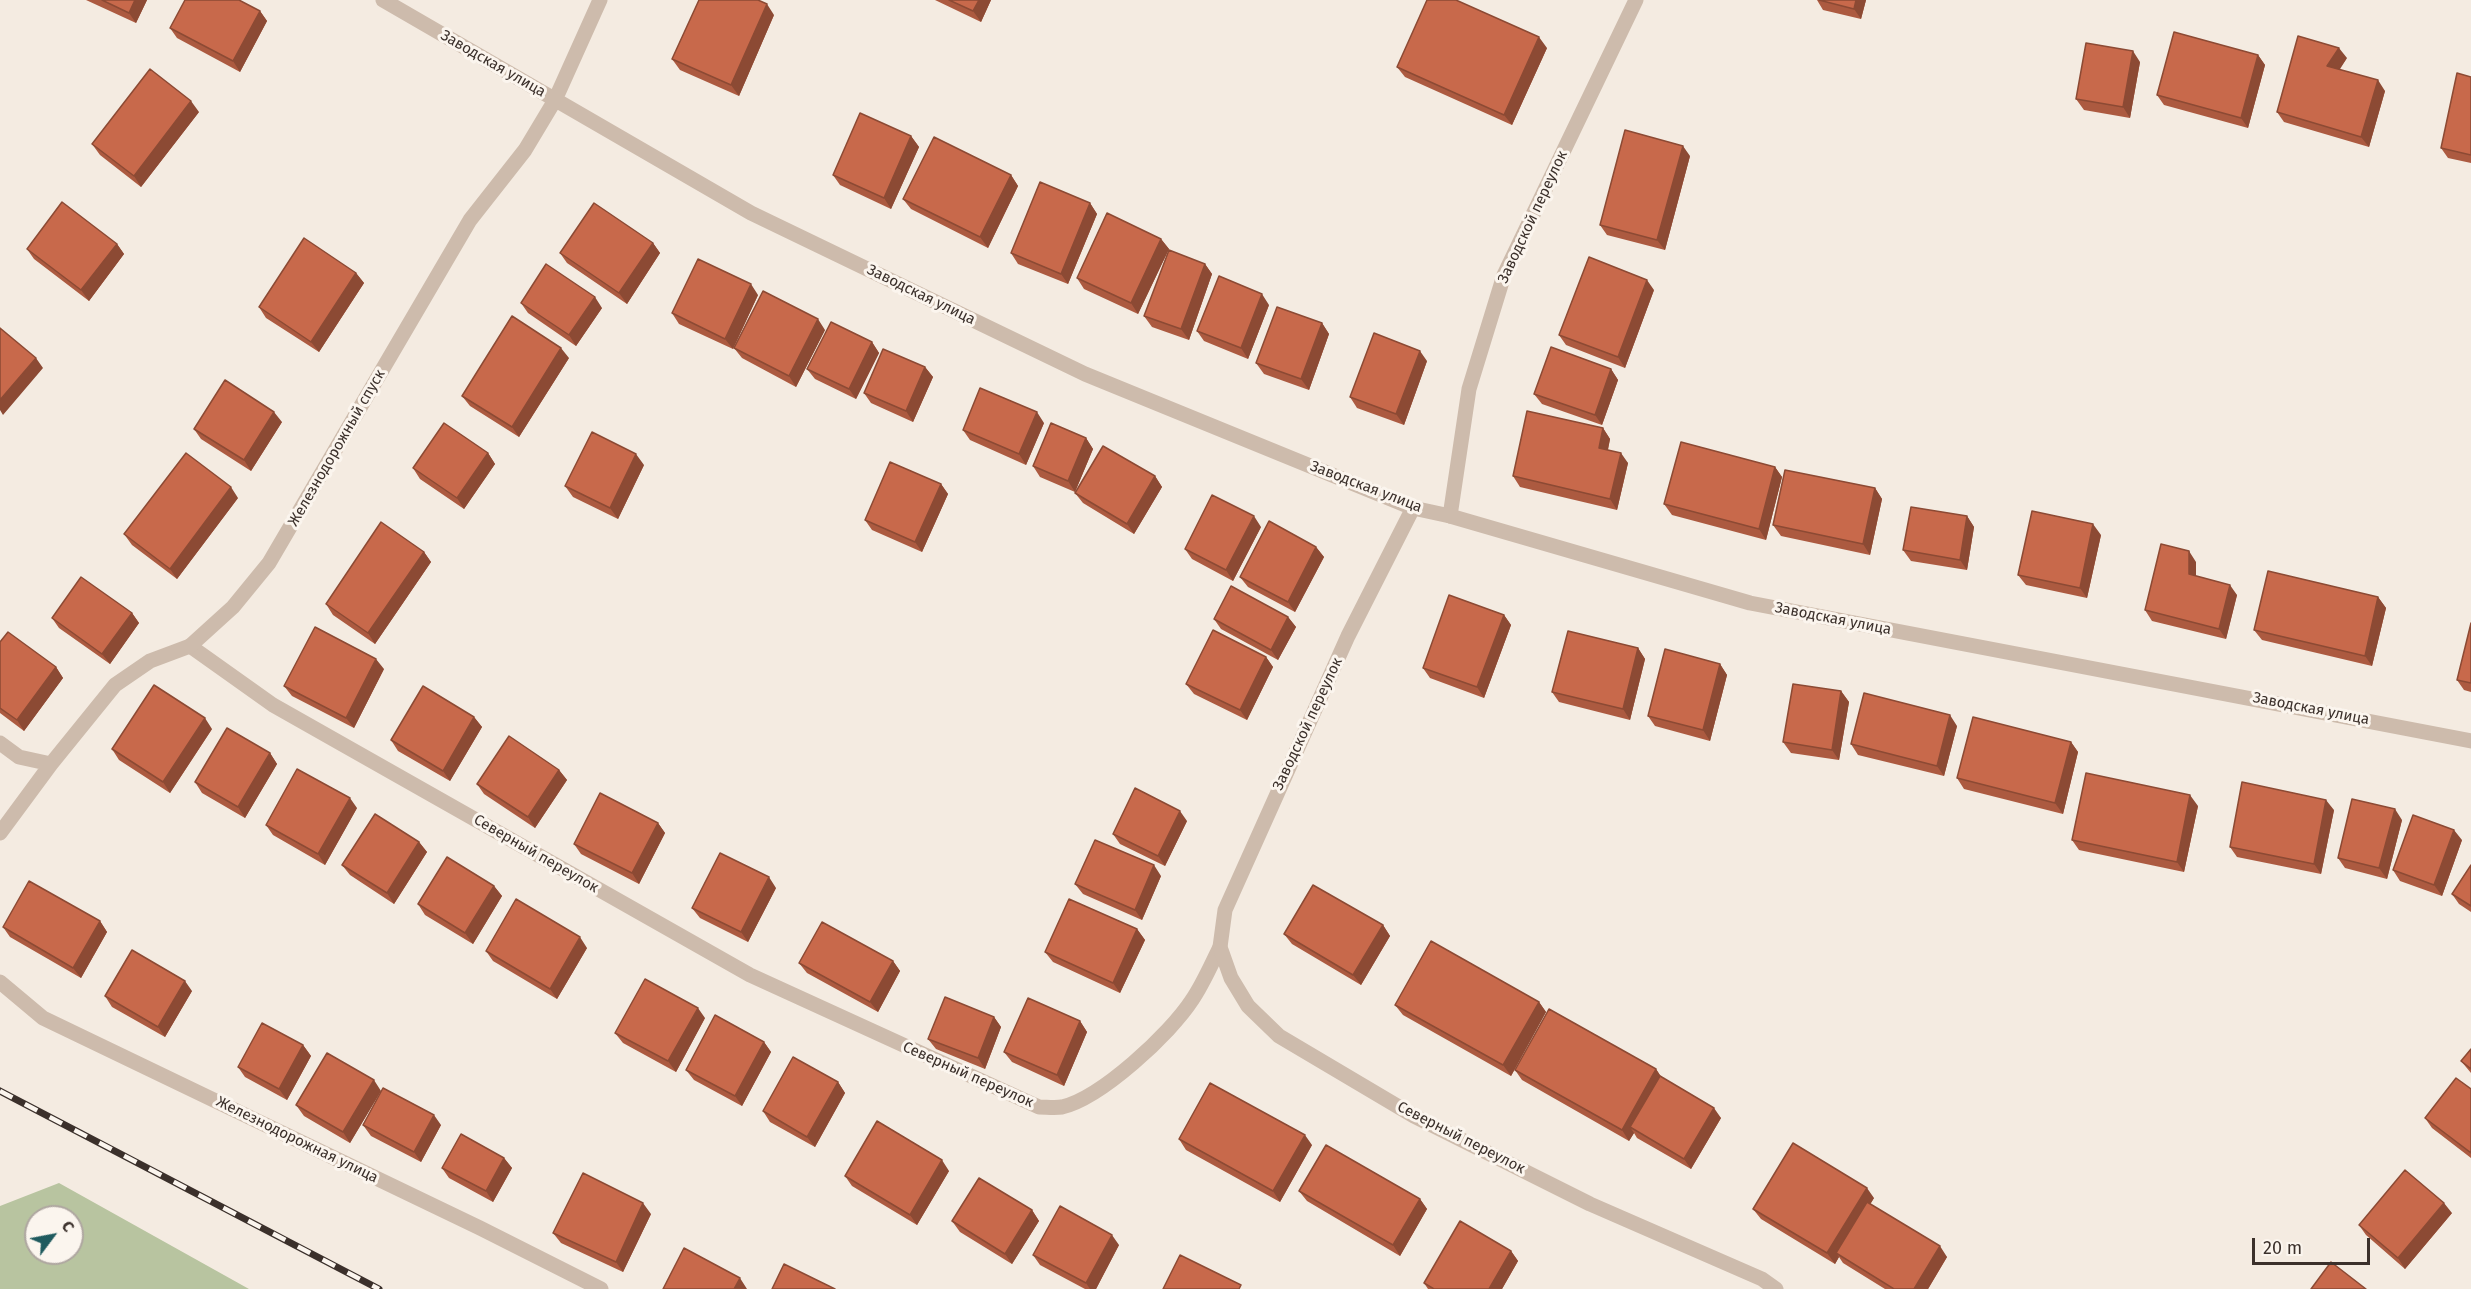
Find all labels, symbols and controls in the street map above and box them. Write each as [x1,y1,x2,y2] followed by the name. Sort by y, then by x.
[437,27,549,101] street label: Заводская улица
[1494,148,1572,286] street label: Заводской переулок
[864,261,978,329] street label: Заводская улица
[285,366,389,530] street label: Железнодорожный спуск
[1308,457,1424,517] street label: Заводская улица
[1773,599,1893,639] street label: Заводская улица
[1269,655,1347,793] street label: Заводской переулок
[2251,689,2371,729] street label: Заводская улица
[470,811,602,897] street label: Северный переулок
[900,1038,1036,1112] street label: Северный переулок
[213,1093,381,1187] street label: Железнодорожная улица
[1394,1098,1528,1178] street label: Северный переулок
[24,1205,84,1265] north arrow
[57,1217,78,1235] text: С
[2255,1226,2374,1264] scale bar
[2263,1237,2302,1259] text: 20 m

